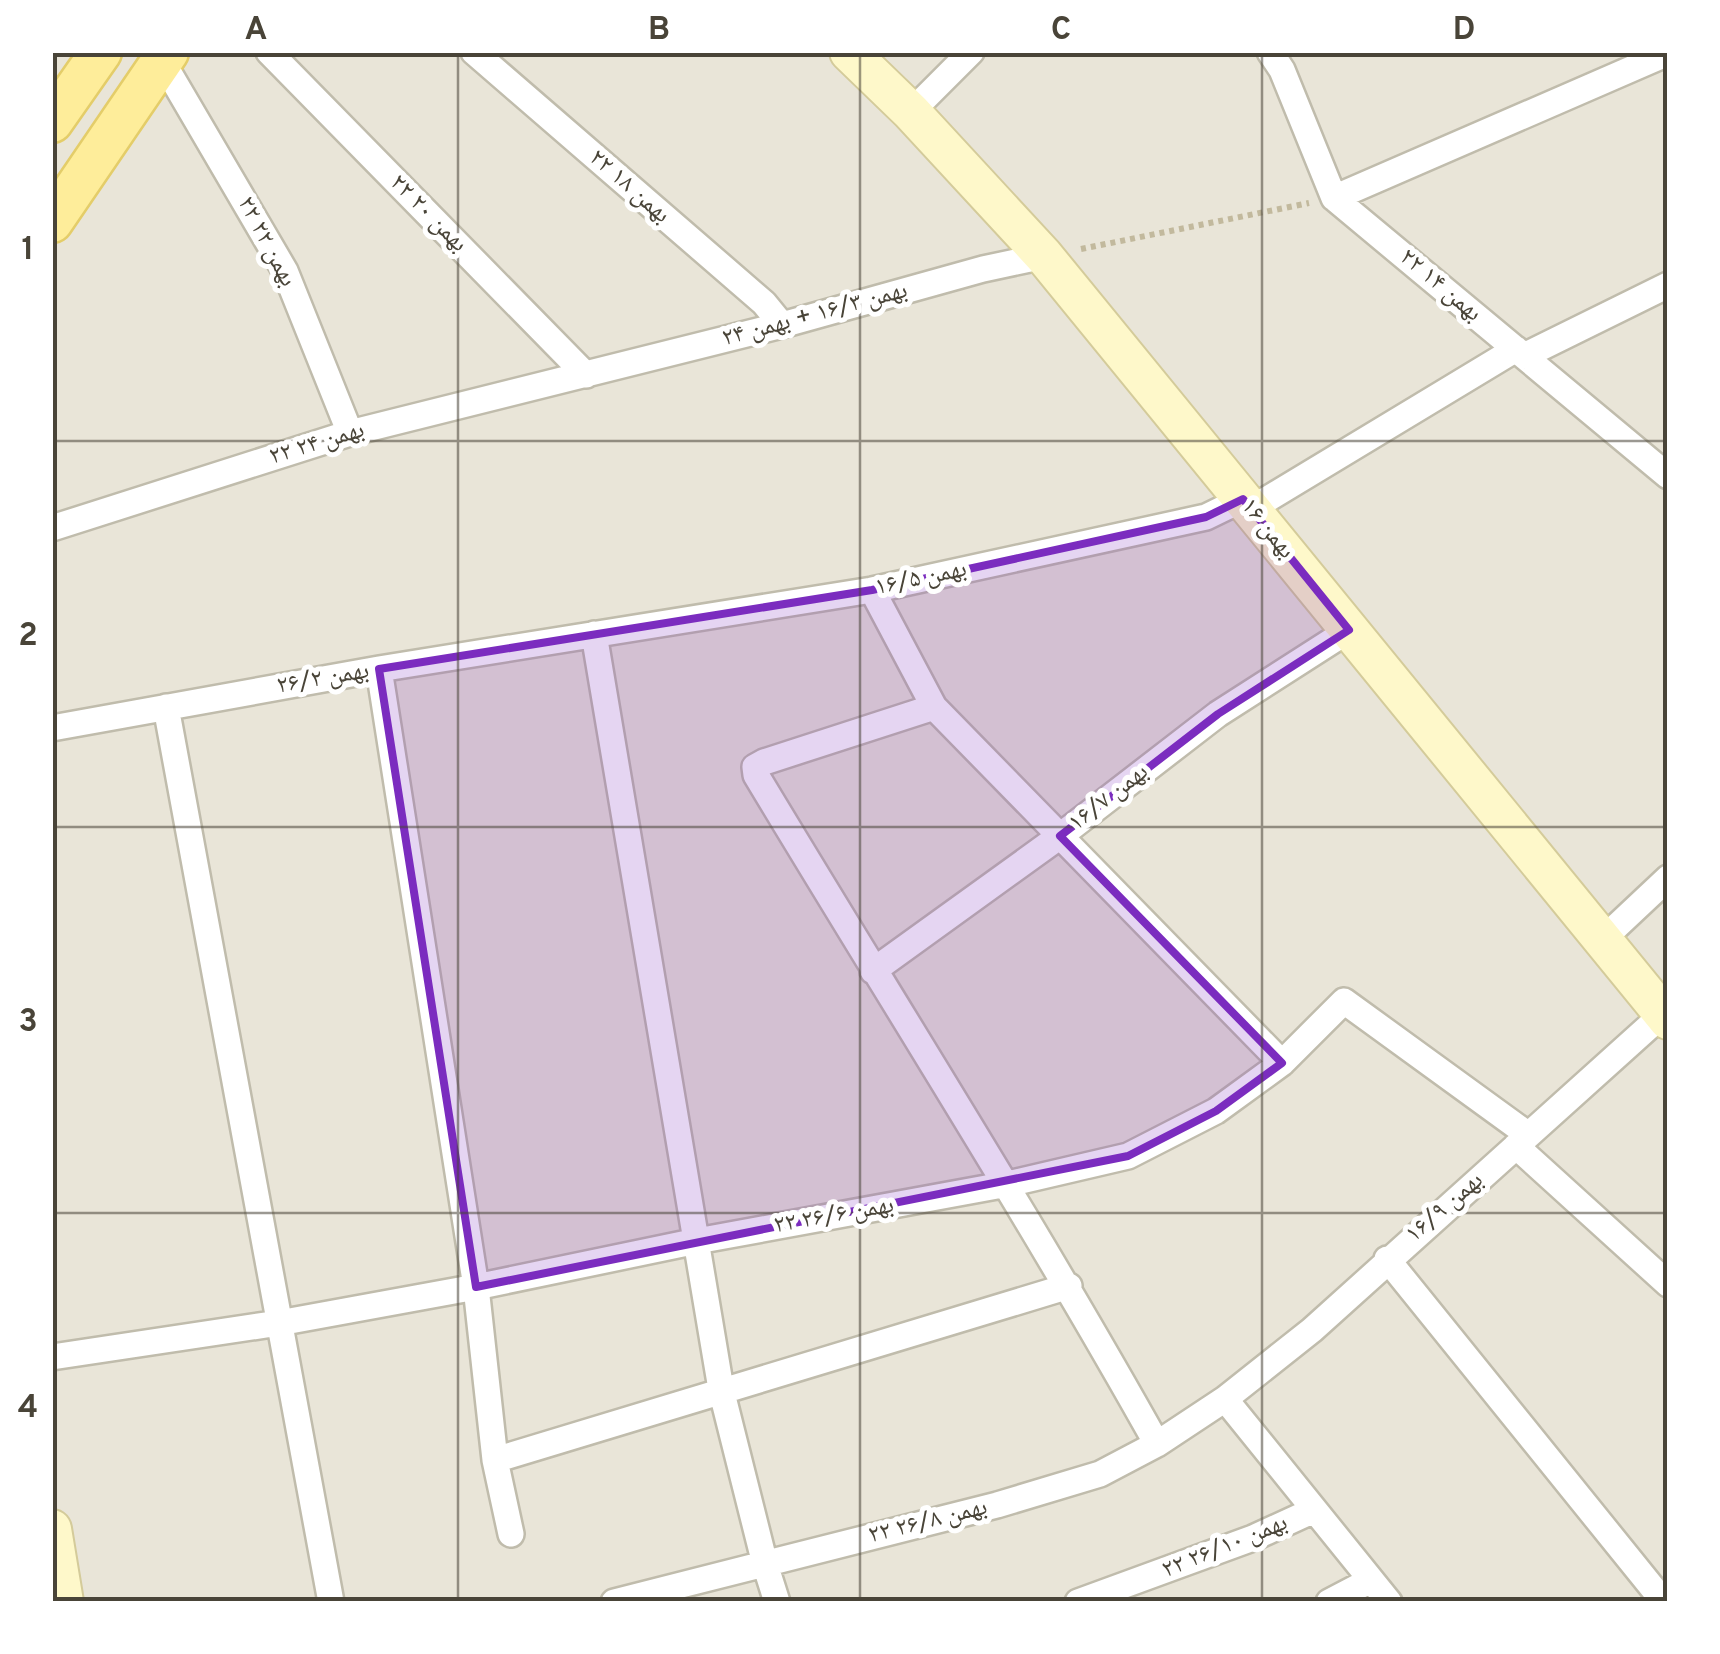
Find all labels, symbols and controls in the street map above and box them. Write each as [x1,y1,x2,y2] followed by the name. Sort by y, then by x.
[245,11,267,51] text: A
[648,11,670,51] text: B
[1051,11,1071,51] text: C
[1453,11,1475,51] text: D
[582,143,676,231] street label: ۲۲ بهمن ۱۸
[382,168,474,260] street label: ۲۲ بهمن ۲۰
[229,191,303,293] street label: ۲۲ بهمن ۲۲
[22,231,34,271] text: 1
[1392,242,1488,330] street label: ۲۲ بهمن ۱۴
[719,275,911,355] street label: بهمن ۱۶/۳ + بهمن ۲۴
[265,414,369,474] street label: ۲۲ بهمن ۲۴
[1233,492,1301,566] street label: بهمن ۱۶
[872,554,970,604] street label: بهمن ۱۶/۵
[18,617,38,657] text: 2
[274,655,372,703] street label: بهمن ۲۶/۲
[1062,757,1156,839] street label: بهمن ۱۶/۷
[18,1003,38,1043] text: 3
[1399,1165,1491,1251] street label: بهمن ۱۶/۹
[771,1190,897,1242] street label: ۲۲ بهمن ۲۶/۶
[18,1389,38,1429] text: 4
[865,1492,991,1552] street label: ۲۲ بهمن ۲۶/۸
[1157,1507,1293,1587] street label: ۲۲ بهمن ۲۶/۱۰

